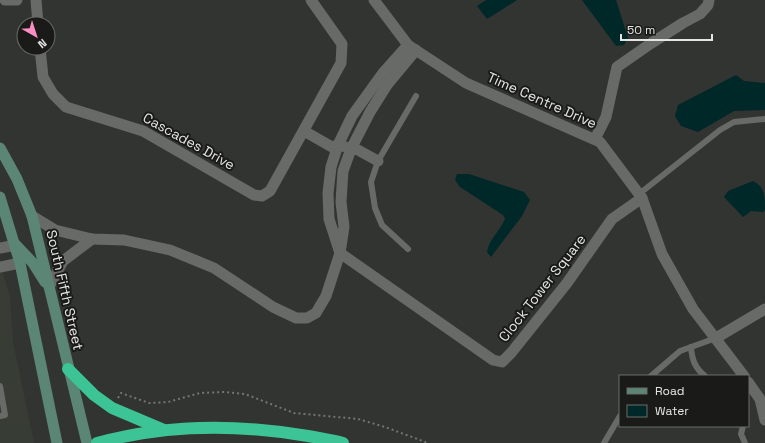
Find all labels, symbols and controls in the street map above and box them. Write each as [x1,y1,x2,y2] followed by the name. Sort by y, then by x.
[16,16,56,56] north arrow
[621,16,712,42] scale bar
[627,22,655,38] text: 50 m
[35,36,50,52] text: N
[484,68,600,132] street label: Time Centre Drive
[140,108,238,174] street label: Cascades Drive
[42,228,88,352] street label: South Fifth Street
[494,231,590,345] street label: Clock Tower Square
[619,375,749,427] legend
[655,383,684,399] text: Road
[655,403,689,419] text: Water

